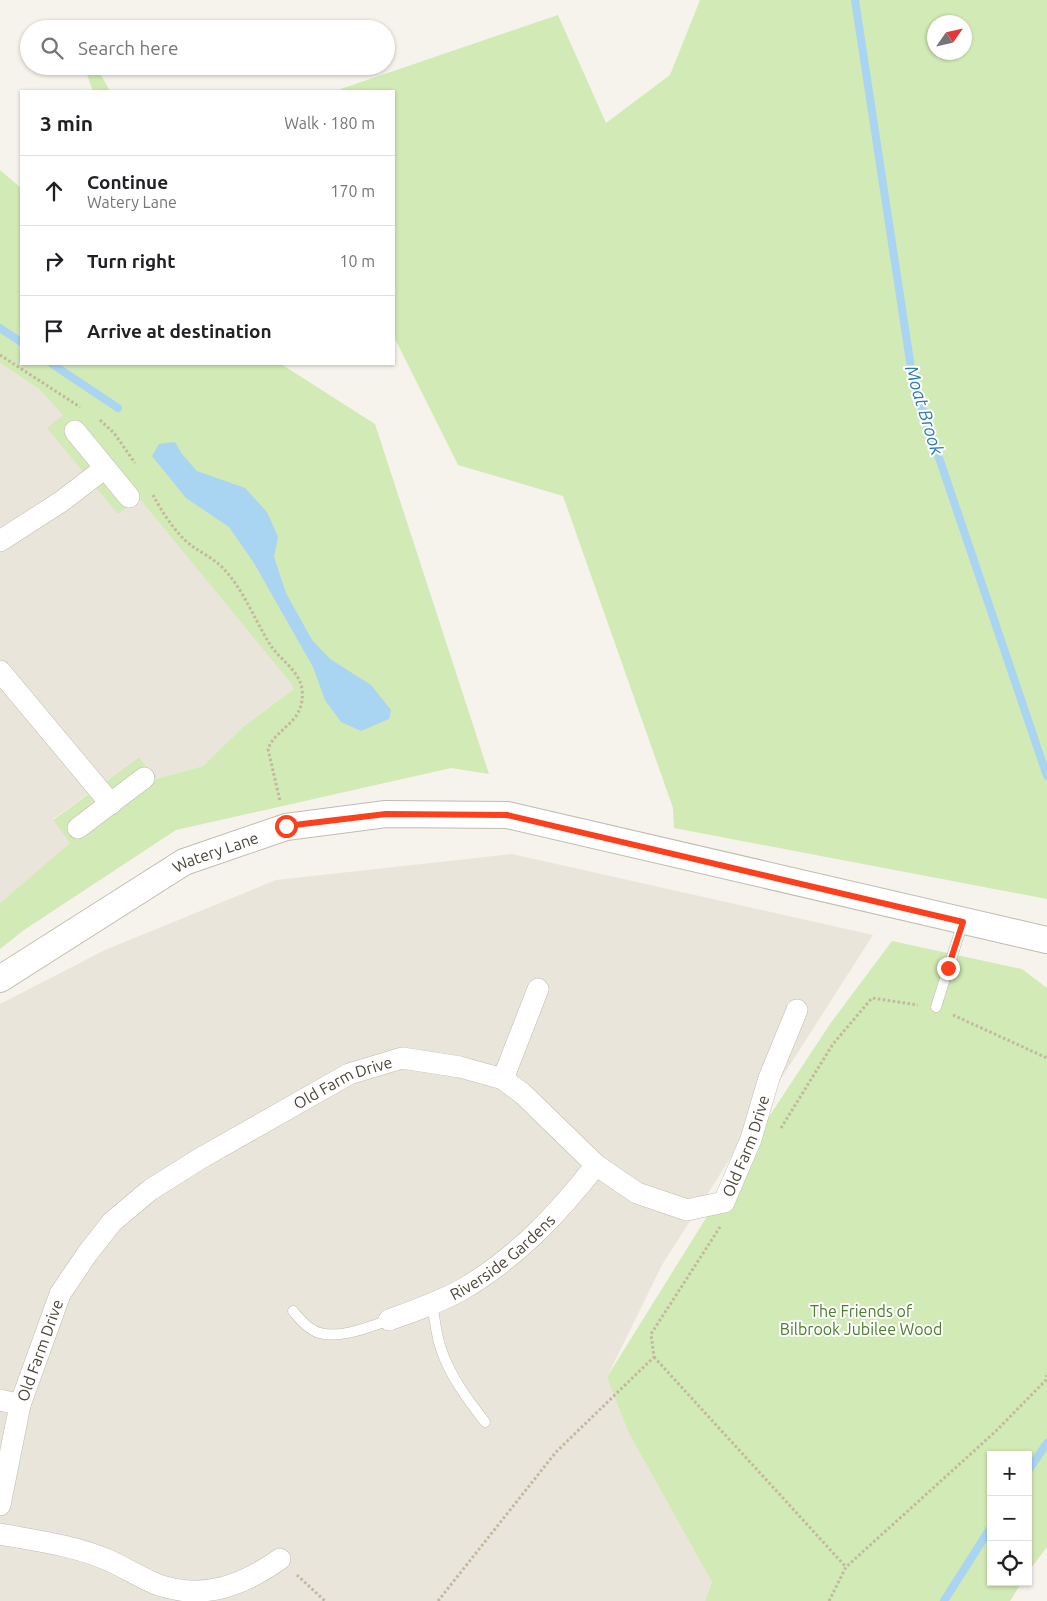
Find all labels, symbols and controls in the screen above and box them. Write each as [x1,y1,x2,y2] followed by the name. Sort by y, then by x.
[927,15,972,60] north arrow
[20,20,395,75] search box
[38,34,66,62] icon: search
[78,37,178,59] text: Search here
[40,111,93,135] text: 3 min
[284,114,375,132] text: Walk · 180 m
[87,171,168,193] text: Continue
[40,177,68,205] icon: ahead
[330,182,375,200] text: 170 m
[87,193,177,211] text: Watery Lane
[40,247,68,275] icon: right
[87,250,175,272] text: Turn right
[339,252,375,270] text: 10 m
[40,317,68,345] icon: arrive
[87,320,272,342] text: Arrive at destination
[902,363,948,458] water label: Moat Brook
[275,815,298,838] route start
[169,828,261,876] street label: Watery Lane
[937,957,960,980] route end
[290,1052,394,1113] street label: Old Farm Drive
[718,1093,772,1199] street label: Old Farm Drive
[447,1211,558,1303] street label: Riverside Gardens
[13,1297,66,1404] street label: Old Farm Drive
[780,1302,942,1338] park label: The Friends of Bilbrook Jubilee Wood
[987,1451,1032,1586] map controls
[987,1451,1032,1496] button: +
[987,1496,1032,1541] button: −
[987,1541,1032,1586] button: locate

